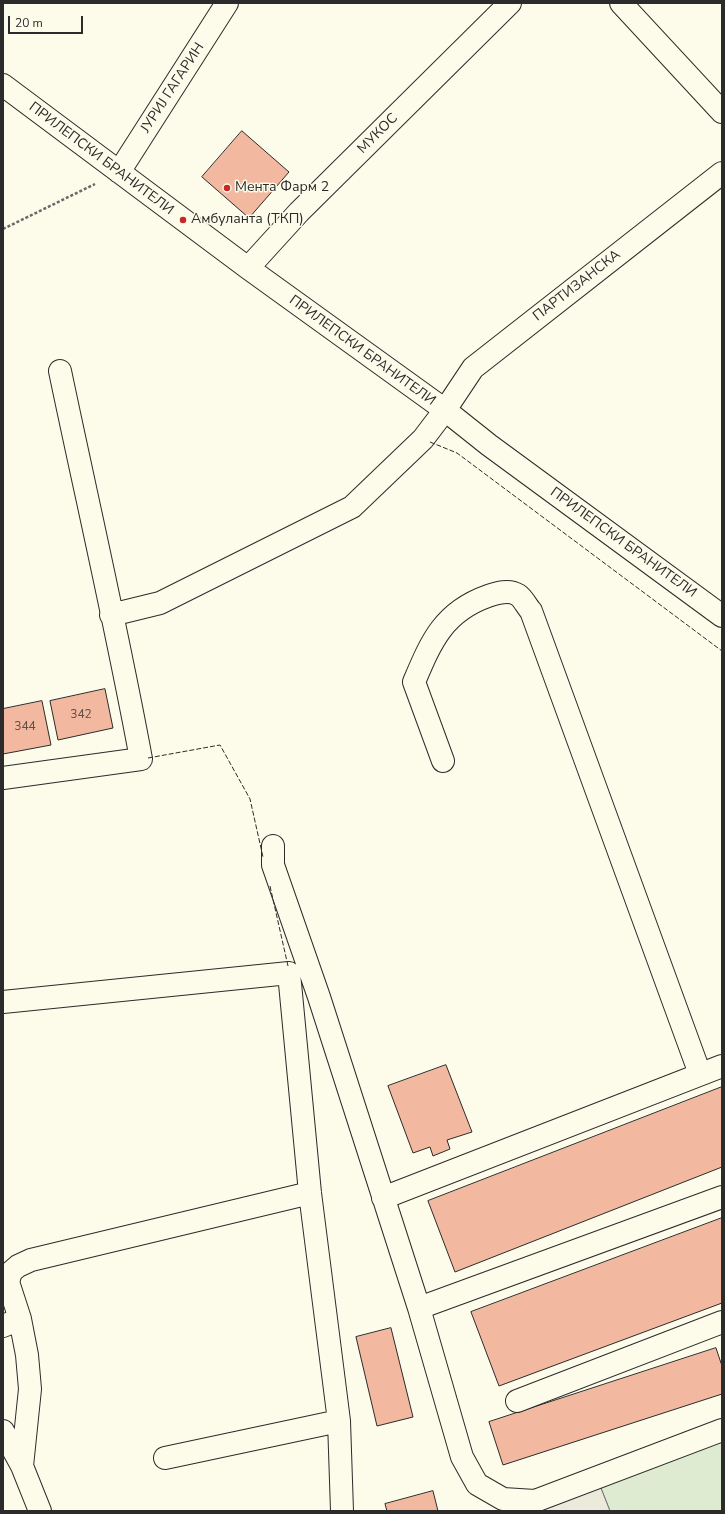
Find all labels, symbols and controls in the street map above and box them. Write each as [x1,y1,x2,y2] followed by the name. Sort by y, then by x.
[10,8,85,34] scale bar
[15,15,43,31] text: 20 m
[138,40,208,136] street label: ЈУРИЈ ГАГАРИН
[25,99,177,219] street label: ПРИЛЕПСКИ БРАНИТЕЛИ
[354,110,402,158] street label: МУКОС
[235,180,329,196] place label: Мента Фарм 2
[222,183,232,193] marker: Мента Фарм 2
[191,212,304,228] place label: Амбуланта (ТКП)
[178,215,188,225] marker: Амбуланта (ТКП)
[530,247,624,325] street label: ПАРТИЗАНСКА
[286,292,438,410] street label: ПРИЛЕПСКИ БРАНИТЕЛИ
[547,484,699,602] street label: ПРИЛЕПСКИ БРАНИТЕЛИ
[70,708,92,722] house number: 342
[14,720,36,734] house number: 344

